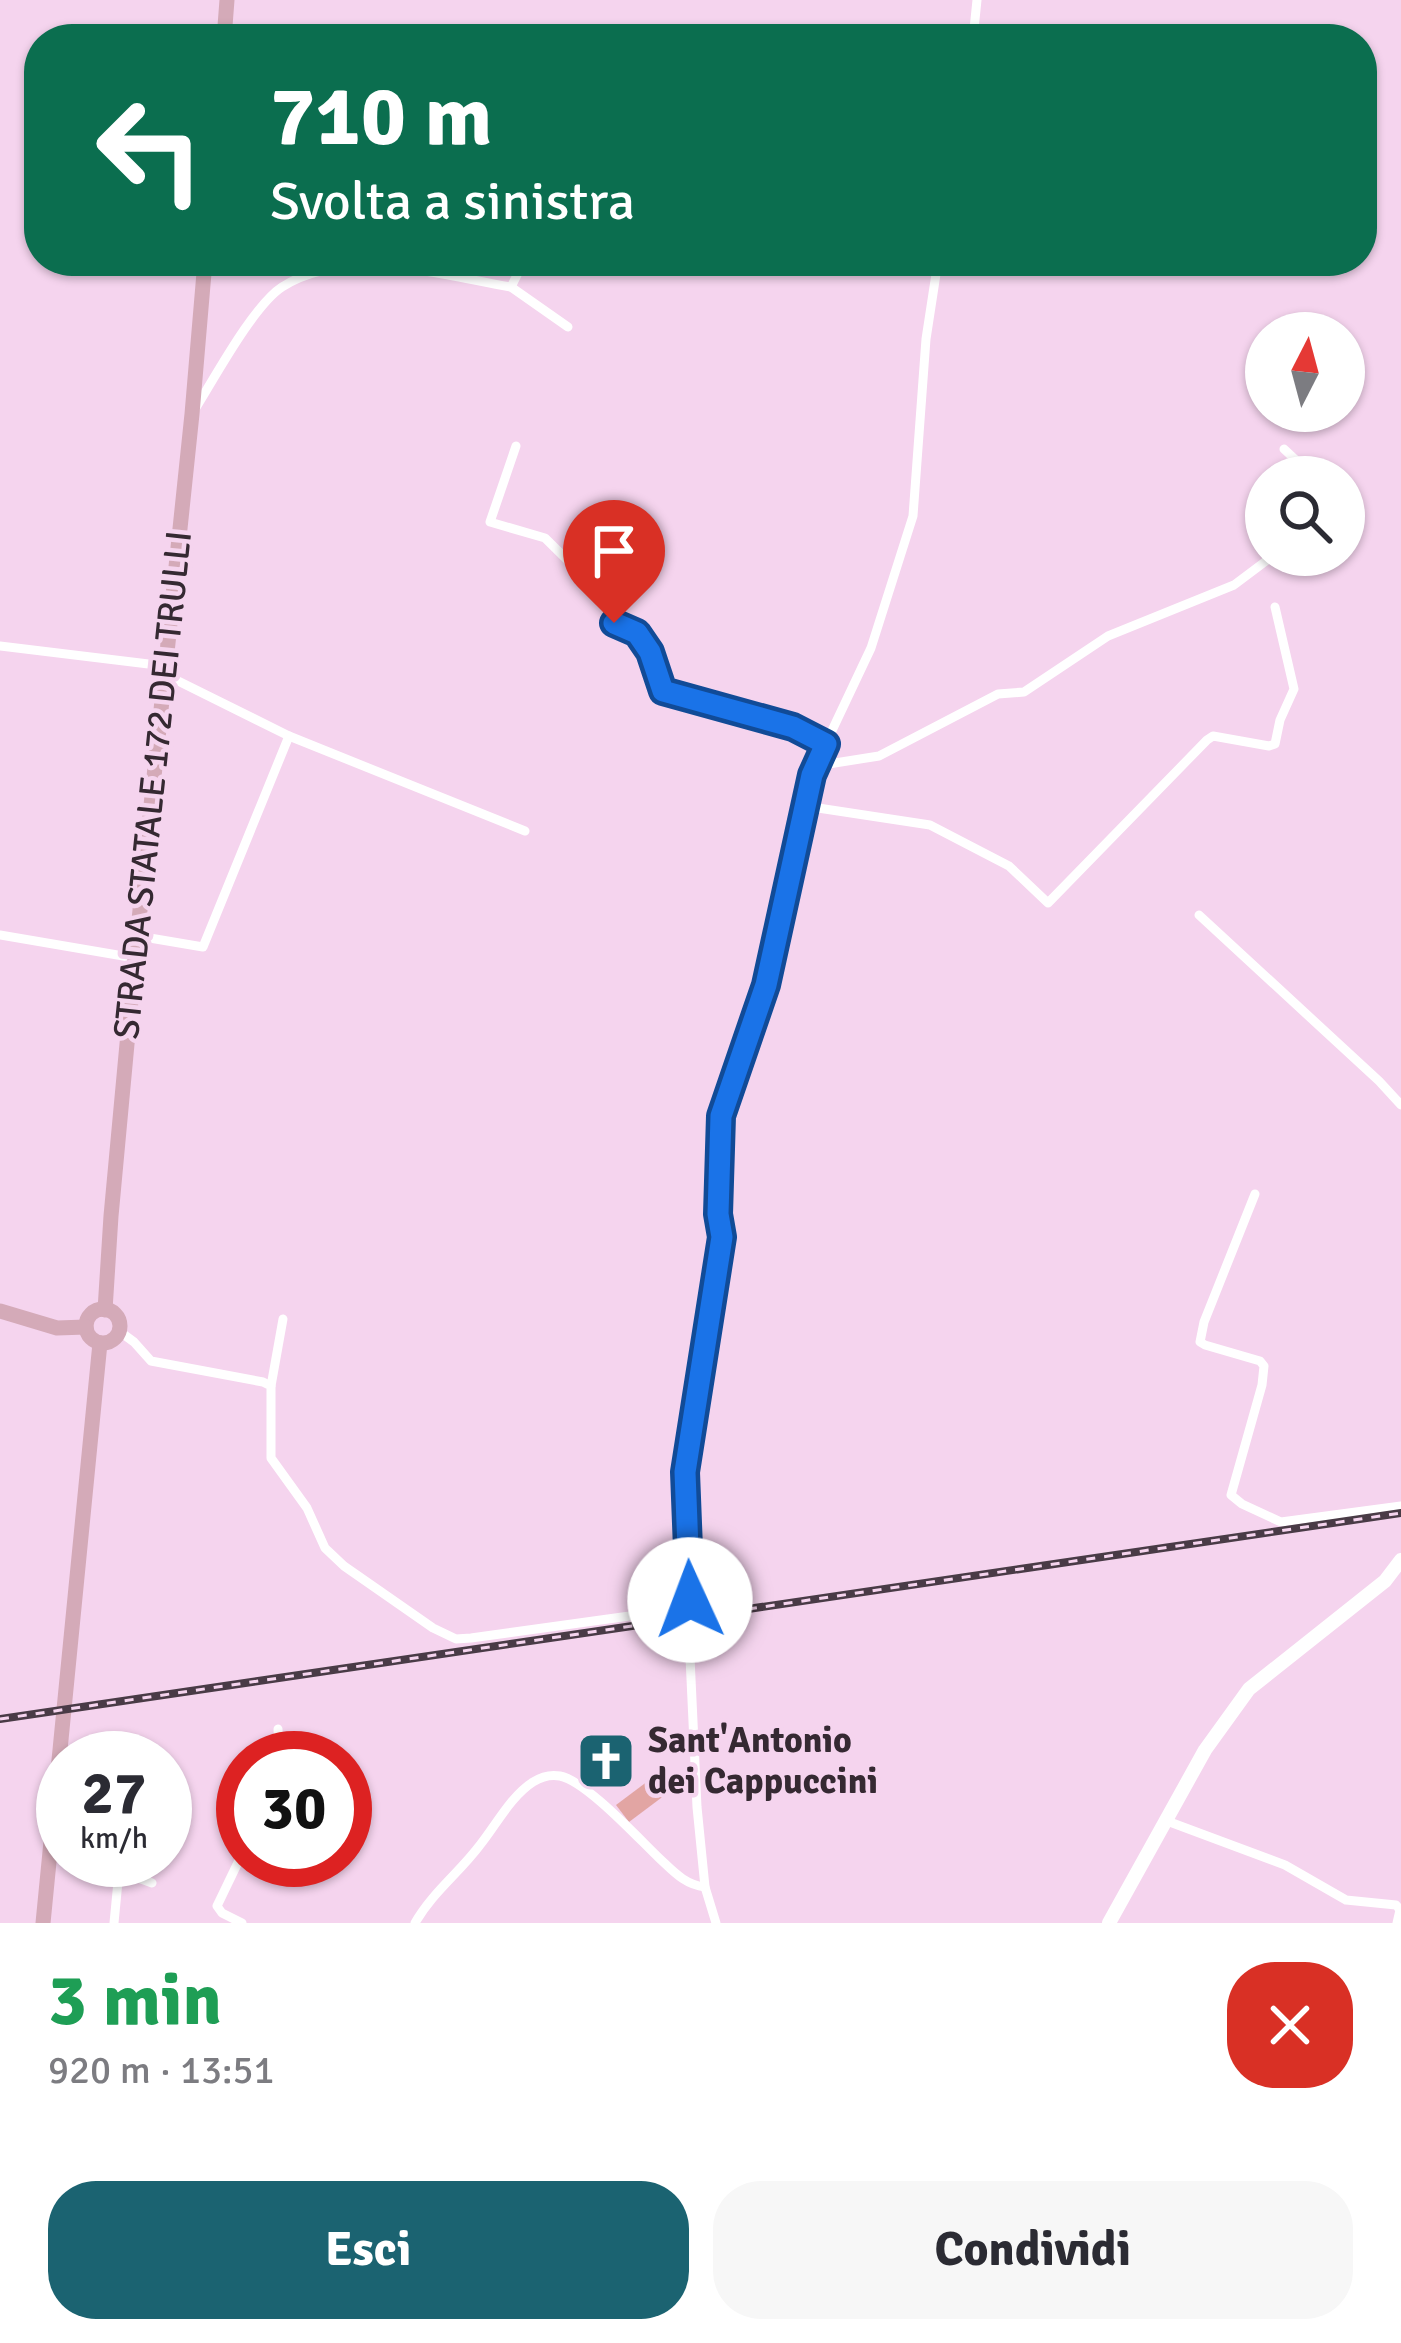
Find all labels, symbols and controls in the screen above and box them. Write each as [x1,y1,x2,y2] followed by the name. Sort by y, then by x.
[270,65,492,169] text: 710 m
[72,72,228,228] icon: left
[270,168,635,235] text: Svolta a sinistra
[1245,312,1365,432] north arrow
[1245,312,1365,576] map controls
[1245,456,1365,576] button: search
[563,500,665,623] pin
[581,518,647,584] icon: arrive
[104,529,202,1041] street label: STRADA STATALE 172 DEI TRULLI
[627,1537,753,1663] position arrow
[648,1718,878,1804] place label: Sant'Antonio dei Cappuccini
[575,1730,637,1792] church icon: Sant'Antonio dei Cappuccini
[216,1731,372,1887] speed limit sign: 30
[82,1757,146,1831] text: 27
[80,1820,148,1857] text: km/h
[48,1956,222,2045] text: 3 min
[1227,1962,1353,2088] button: close
[48,2046,275,2094] text: 920 m · 13:51
[48,2181,689,2319] button: Esci
[713,2181,1353,2319] button: Condividi

